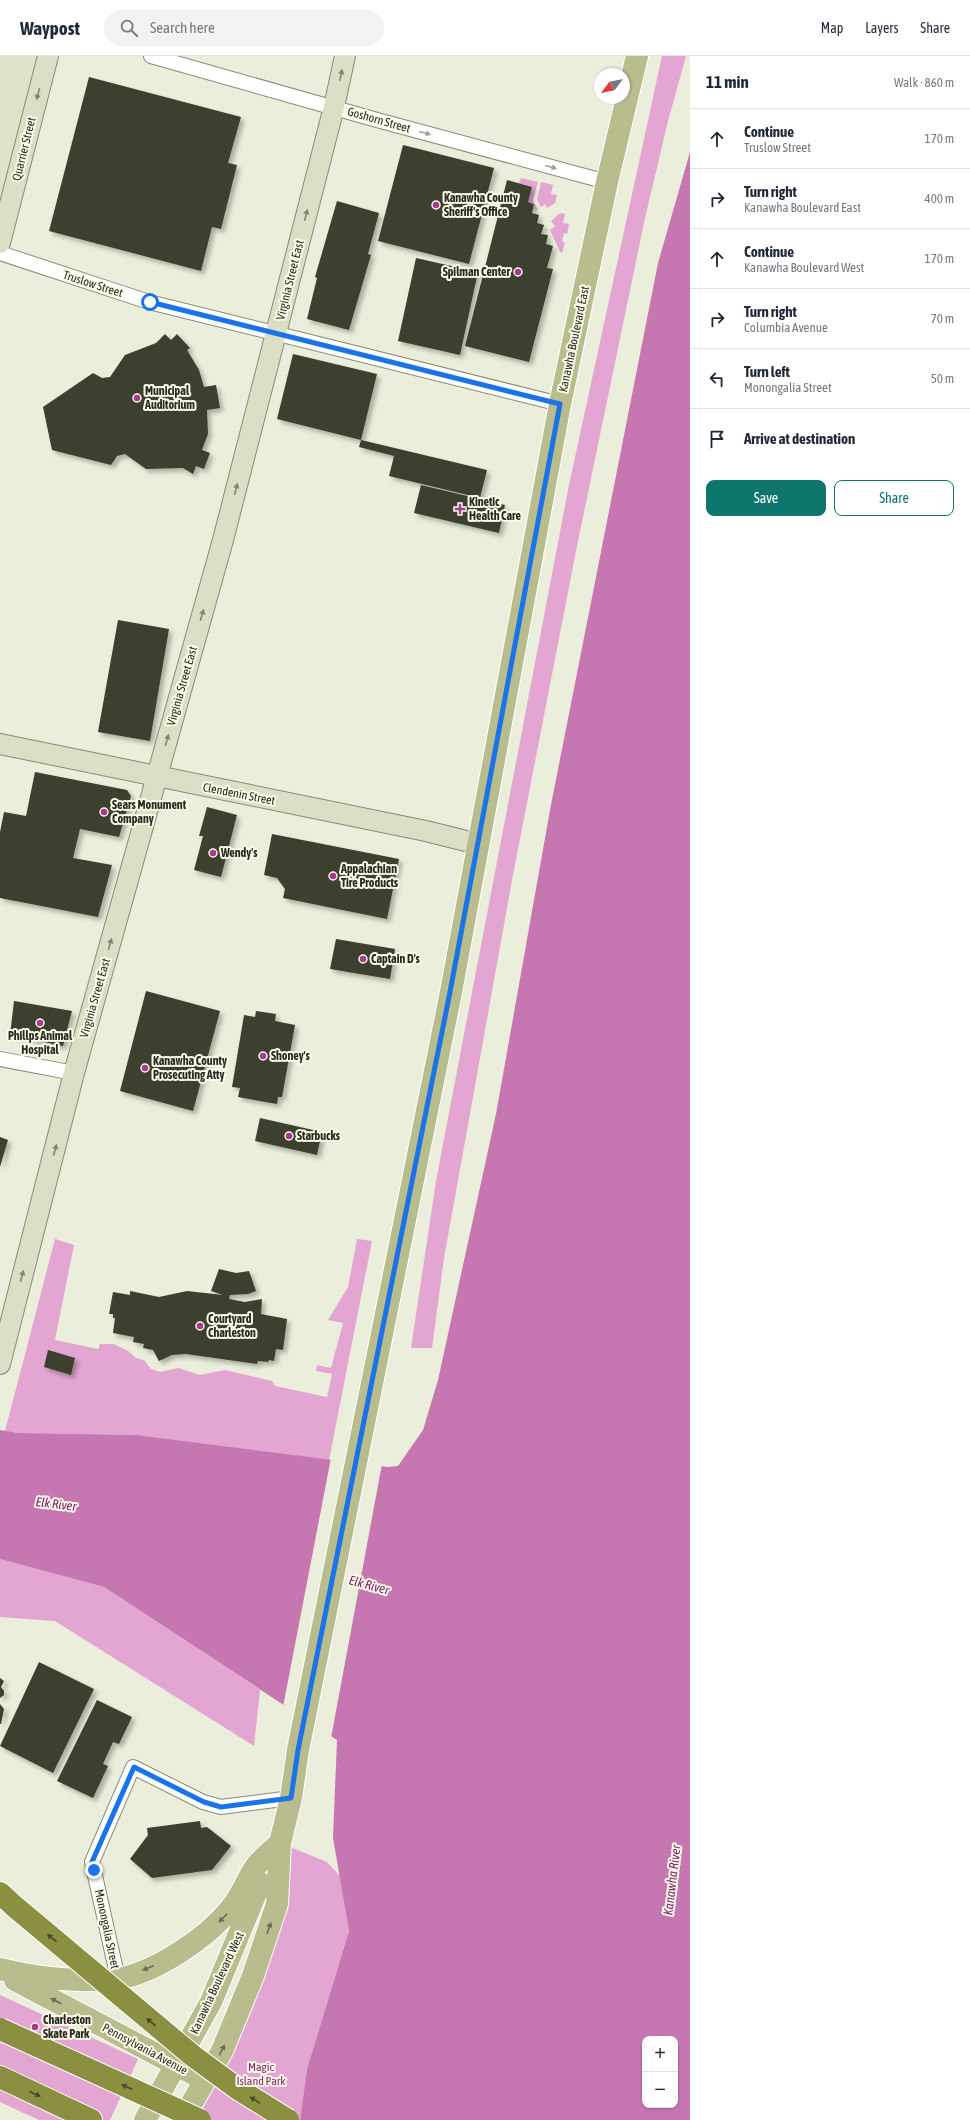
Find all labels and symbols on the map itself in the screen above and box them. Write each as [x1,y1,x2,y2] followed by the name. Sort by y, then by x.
[594,68,630,104] north arrow
[338,69,344,81] one-way arrow
[35,88,41,100] one-way arrow
[346,104,413,136] street label: Goshorn Street
[9,115,39,182] street label: Quarrier Street
[419,131,431,137] one-way arrow
[545,164,557,170] one-way arrow
[444,191,518,219] place label: Kanawha County Sheriff's Office
[431,200,441,210] marker: Kanawha County Sheriff's Office
[304,208,310,221] one-way arrow
[273,238,307,321] street label: Virginia Street East
[443,265,510,279] place label: Spilman Center
[513,267,523,277] marker: Spilman Center
[61,268,125,300] street label: Truslow Street
[556,284,592,393] street label: Kanawha Boulevard East
[141,293,159,311] route start
[144,384,195,412] place label: Municipal Auditorium
[132,393,142,403] marker: Municipal Auditorium
[233,483,239,495] one-way arrow
[469,495,522,523] place label: Kinetic Health Care
[454,503,466,515] marker: Kinetic Health Care
[199,608,205,620] one-way arrow
[164,644,200,727] street label: Virginia Street East
[164,733,170,745] one-way arrow
[202,780,277,808] street label: Clendenin Street
[112,798,187,826] place label: Sears Monument Company
[99,807,109,817] marker: Sears Monument Company
[220,846,258,860] place label: Wendy's
[208,848,218,858] marker: Wendy's
[340,862,399,890] place label: Appalachian Tire Products
[328,871,338,881] marker: Appalachian Tire Products
[107,938,113,950] one-way arrow
[371,952,421,966] place label: Captain D's
[358,954,368,964] marker: Captain D's
[77,956,113,1039] street label: Virginia Street East
[35,1018,45,1028] marker: Phillps Animal Hospital
[8,1029,73,1057] place label: Phillps Animal Hospital
[271,1049,311,1063] place label: Shoney's
[258,1051,268,1061] marker: Shoney's
[153,1054,227,1082] place label: Kanawha County Prosecuting Atty
[140,1063,150,1073] marker: Kanawha County Prosecuting Atty
[297,1129,341,1143] place label: Starbucks
[284,1131,294,1141] marker: Starbucks
[52,1144,58,1156] one-way arrow
[20,1270,26,1283] one-way arrow
[208,1312,256,1340] place label: Courtyard Charleston
[195,1321,205,1331] marker: Courtyard Charleston
[35,1494,78,1514] water label: Elk River
[347,1572,392,1598] water label: Elk River
[660,1843,684,1916] water label: Kanawha River
[85,1861,103,1879] route end
[92,1888,122,1971] street label: Monongalia Street
[218,1912,227,1923] one-way arrow
[266,1922,272,1934] one-way arrow
[187,1929,247,2036] street label: Kanawha Boulevard West
[46,1934,57,1943] one-way arrow
[142,1965,154,1971] one-way arrow
[50,1998,62,2004] one-way arrow
[43,2013,91,2041] place label: Charleston Skate Park
[146,2018,156,2027] one-way arrow
[100,2021,190,2077] street label: Pennsylvania Avenue
[30,2022,40,2032] marker: Charleston Skate Park
[219,2044,225,2055] one-way arrow
[236,2060,286,2088] park label: Magic Island Park
[120,2083,132,2089] one-way arrow
[30,2091,41,2097] one-way arrow
[249,2096,261,2103] one-way arrow

